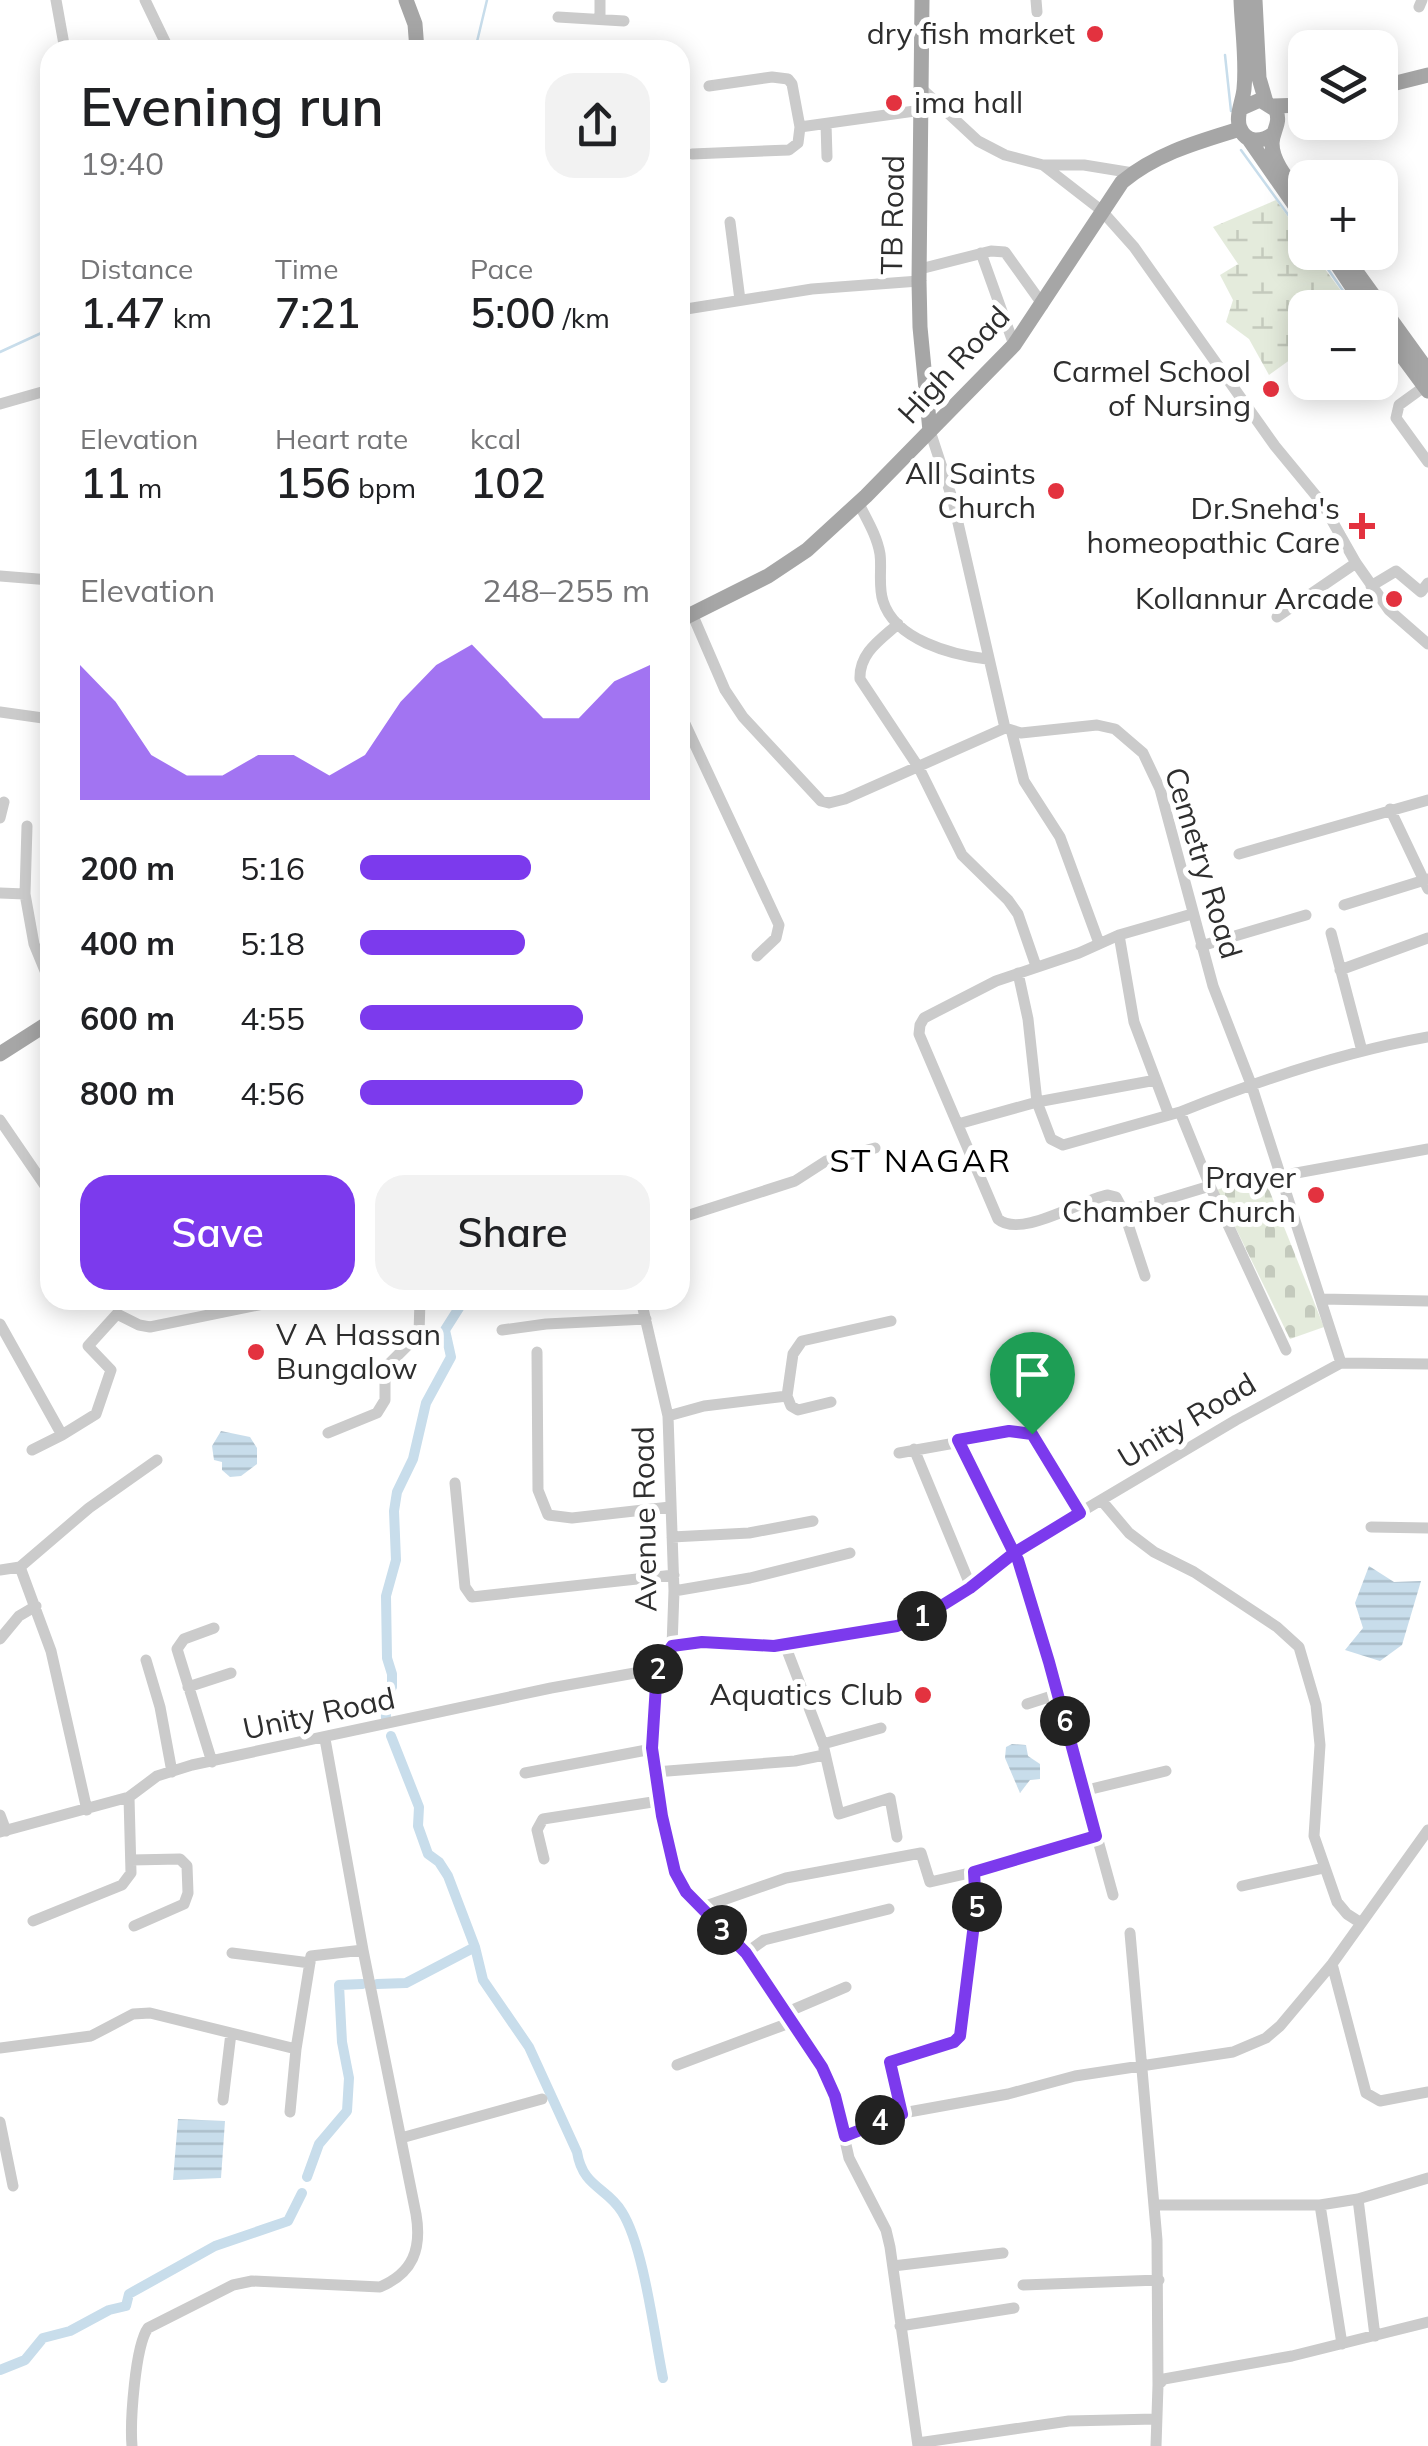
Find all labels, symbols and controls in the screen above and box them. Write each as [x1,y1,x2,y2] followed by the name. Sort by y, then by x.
[867,14,1075,52] place label: dry fish market
[1084,23,1106,45] marker: dry fish market
[1288,30,1398,400] map controls
[1288,30,1398,140] button: layers
[80,71,384,140] text: Evening run
[545,73,650,178] button: share
[914,83,1023,121] place label: ima hall
[883,92,905,114] marker: ima hall
[80,143,164,183] text: 19:40
[872,155,912,275] street label: TB Road
[1288,160,1398,270] button: +
[80,251,193,286] text: Distance
[275,251,338,286] text: Time
[470,251,533,286] text: Pace
[80,286,166,339] text: 1.47
[275,286,361,339] text: 7:21
[470,286,556,339] text: 5:00
[1288,290,1398,400] button: −
[889,298,1017,431] street label: High Road
[166,300,212,335] text: km
[556,300,610,335] text: /km
[1052,352,1251,424] place label: Carmel School of Nursing
[1260,378,1282,400] marker: Carmel School of Nursing
[80,421,198,456] text: Elevation
[275,421,408,456] text: Heart rate
[470,421,521,456] text: kcal
[905,454,1036,526] place label: All Saints Church
[80,456,130,509] text: 11
[275,456,351,509] text: 156
[470,456,546,509] text: 102
[130,470,162,505] text: m
[351,470,416,505] text: bpm
[1045,480,1067,502] marker: All Saints Church
[1087,489,1340,561] place label: Dr.Sneha's homeopathic Care
[1349,513,1375,539] marker: Dr.Sneha's homeopathic Care
[80,570,215,610] text: Elevation
[482,570,650,610] text: 248–255 m
[1135,579,1374,617] place label: Kollannur Arcade
[1383,588,1405,610] marker: Kollannur Arcade
[1157,762,1251,963] street label: Cemetry Road
[80,848,175,888] text: 200 m
[240,848,305,888] text: 5:16
[80,923,175,963] text: 400 m
[240,923,305,963] text: 5:18
[80,998,175,1038] text: 600 m
[240,998,305,1038] text: 4:55
[80,1073,175,1113] text: 800 m
[240,1073,305,1113] text: 4:56
[829,1140,1013,1180] district label: ST NAGAR
[1062,1158,1296,1230] place label: Prayer Chamber Church
[80,1175,355,1290] button: Save
[375,1175,650,1290] button: Share
[1305,1184,1327,1206] marker: Prayer Chamber Church
[276,1315,441,1387] place label: V A Hassan Bungalow
[990,1332,1075,1435] pin
[245,1341,267,1363] marker: V A Hassan Bungalow
[1005,1347,1060,1402] icon: arrive
[1110,1364,1263,1476] street label: Unity Road
[623,1426,665,1612] street label: Avenue Road
[897,1591,947,1641] pin: 1
[914,1598,930,1633] text: 1
[633,1644,683,1694] pin: 2
[650,1651,666,1686] text: 2
[710,1675,903,1713] place label: Aquatics Club
[239,1678,398,1748] street label: Unity Road
[912,1684,934,1706] marker: Aquatics Club
[1040,1696,1090,1746] pin: 6
[1057,1703,1073,1738] text: 6
[952,1882,1002,1932] pin: 5
[969,1889,985,1924] text: 5
[697,1905,747,1955] pin: 3
[714,1912,730,1947] text: 3
[855,2095,905,2145] pin: 4
[872,2102,888,2137] text: 4

